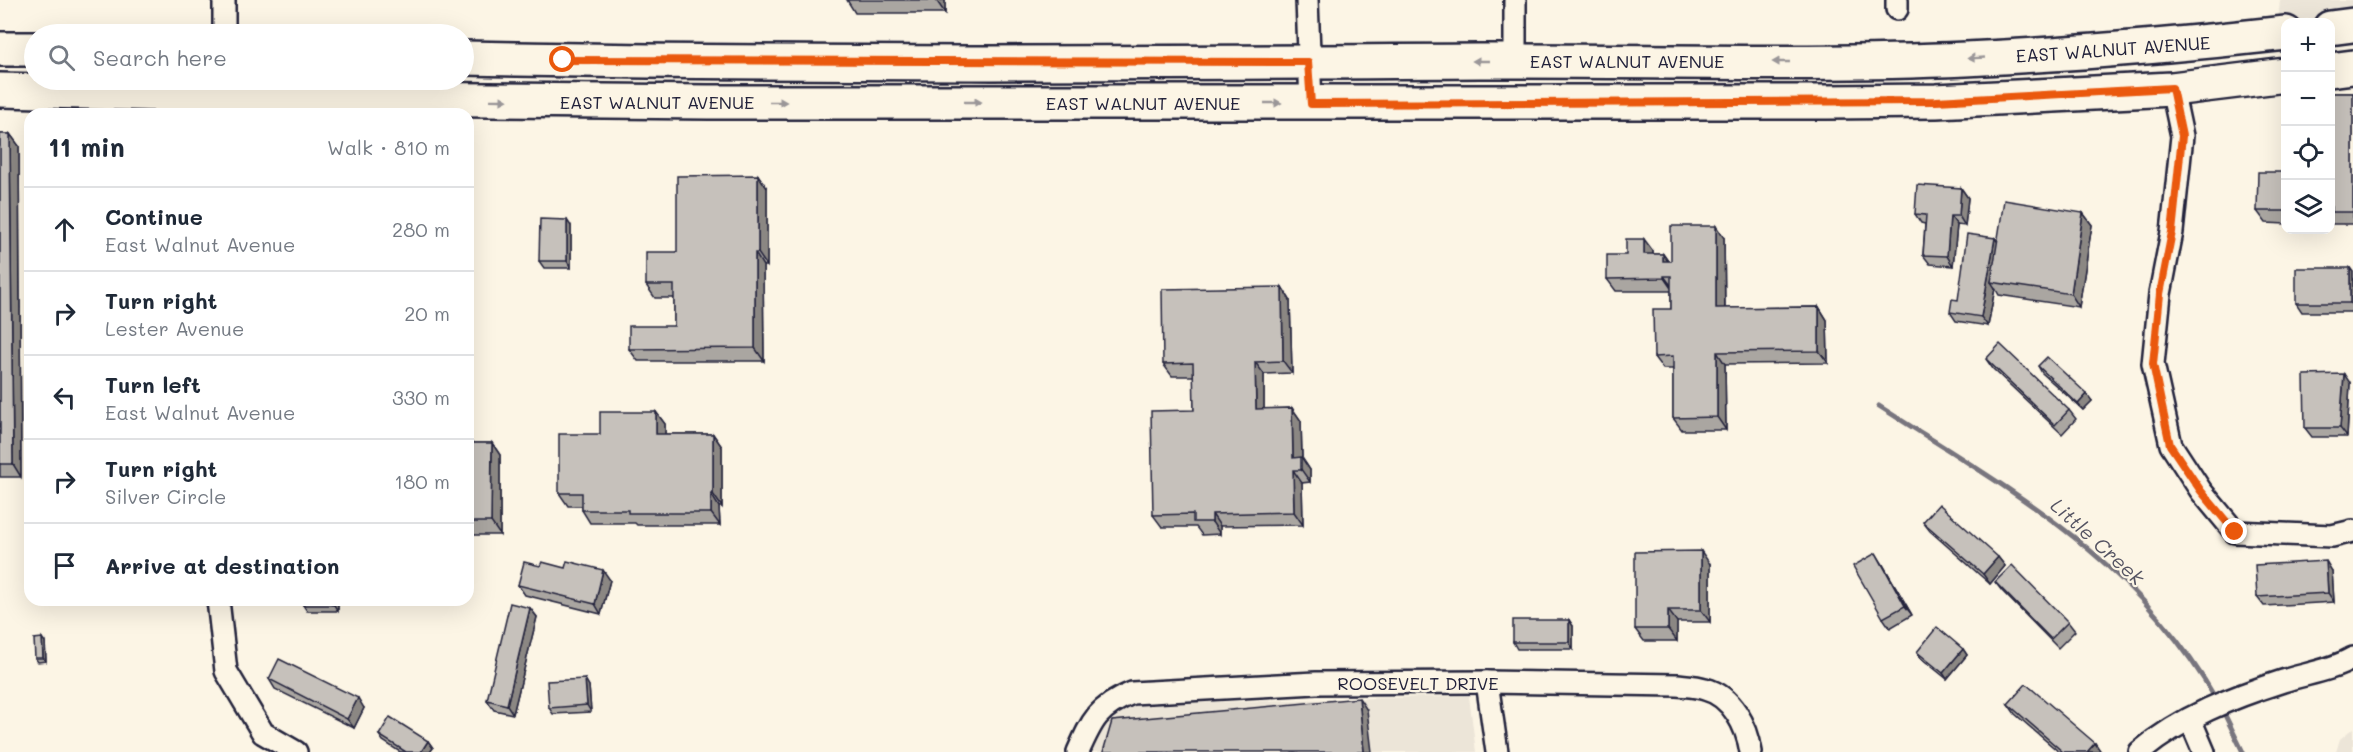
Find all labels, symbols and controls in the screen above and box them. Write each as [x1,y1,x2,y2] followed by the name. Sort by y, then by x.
[2281,18,2335,234] map controls
[2281,18,2335,72] button: +
[24,24,474,90] search box
[2015,30,2211,68] street label: EAST WALNUT AVENUE
[45,41,78,74] icon: search
[93,43,227,72] text: Search here
[549,46,575,72] route start
[1530,49,1724,73] street label: EAST WALNUT AVENUE
[1967,54,1986,63] one-way arrow
[1472,56,1491,66] one-way arrow
[1772,57,1791,67] one-way arrow
[2281,72,2335,126] button: −
[560,90,754,114] street label: EAST WALNUT AVENUE
[1046,91,1240,115] street label: EAST WALNUT AVENUE
[490,95,509,105] one-way arrow
[769,97,788,107] one-way arrow
[964,97,983,107] one-way arrow
[1264,98,1283,108] one-way arrow
[2281,126,2335,180] button: locate
[48,130,125,164] text: 11 min
[327,134,450,160] text: Walk · 810 m
[2281,180,2335,234] button: layers
[105,202,203,231] text: Continue
[48,213,81,246] icon: ahead
[392,216,450,242] text: 280 m
[105,231,295,257] text: East Walnut Avenue
[105,286,217,315] text: Turn right
[48,297,81,330] icon: right
[404,300,450,326] text: 20 m
[105,315,244,341] text: Lester Avenue
[105,370,201,399] text: Turn left
[48,381,81,414] icon: left
[392,384,450,410] text: 330 m
[105,399,295,425] text: East Walnut Avenue
[105,454,217,483] text: Turn right
[48,465,81,498] icon: right
[394,468,450,494] text: 180 m
[105,483,226,509] text: Silver Circle
[2046,492,2151,590] water label: Little Creek
[2221,518,2247,544] route end
[48,549,81,582] icon: arrive
[105,551,340,580] text: Arrive at destination
[1337,671,1499,695] street label: ROOSEVELT DRIVE

